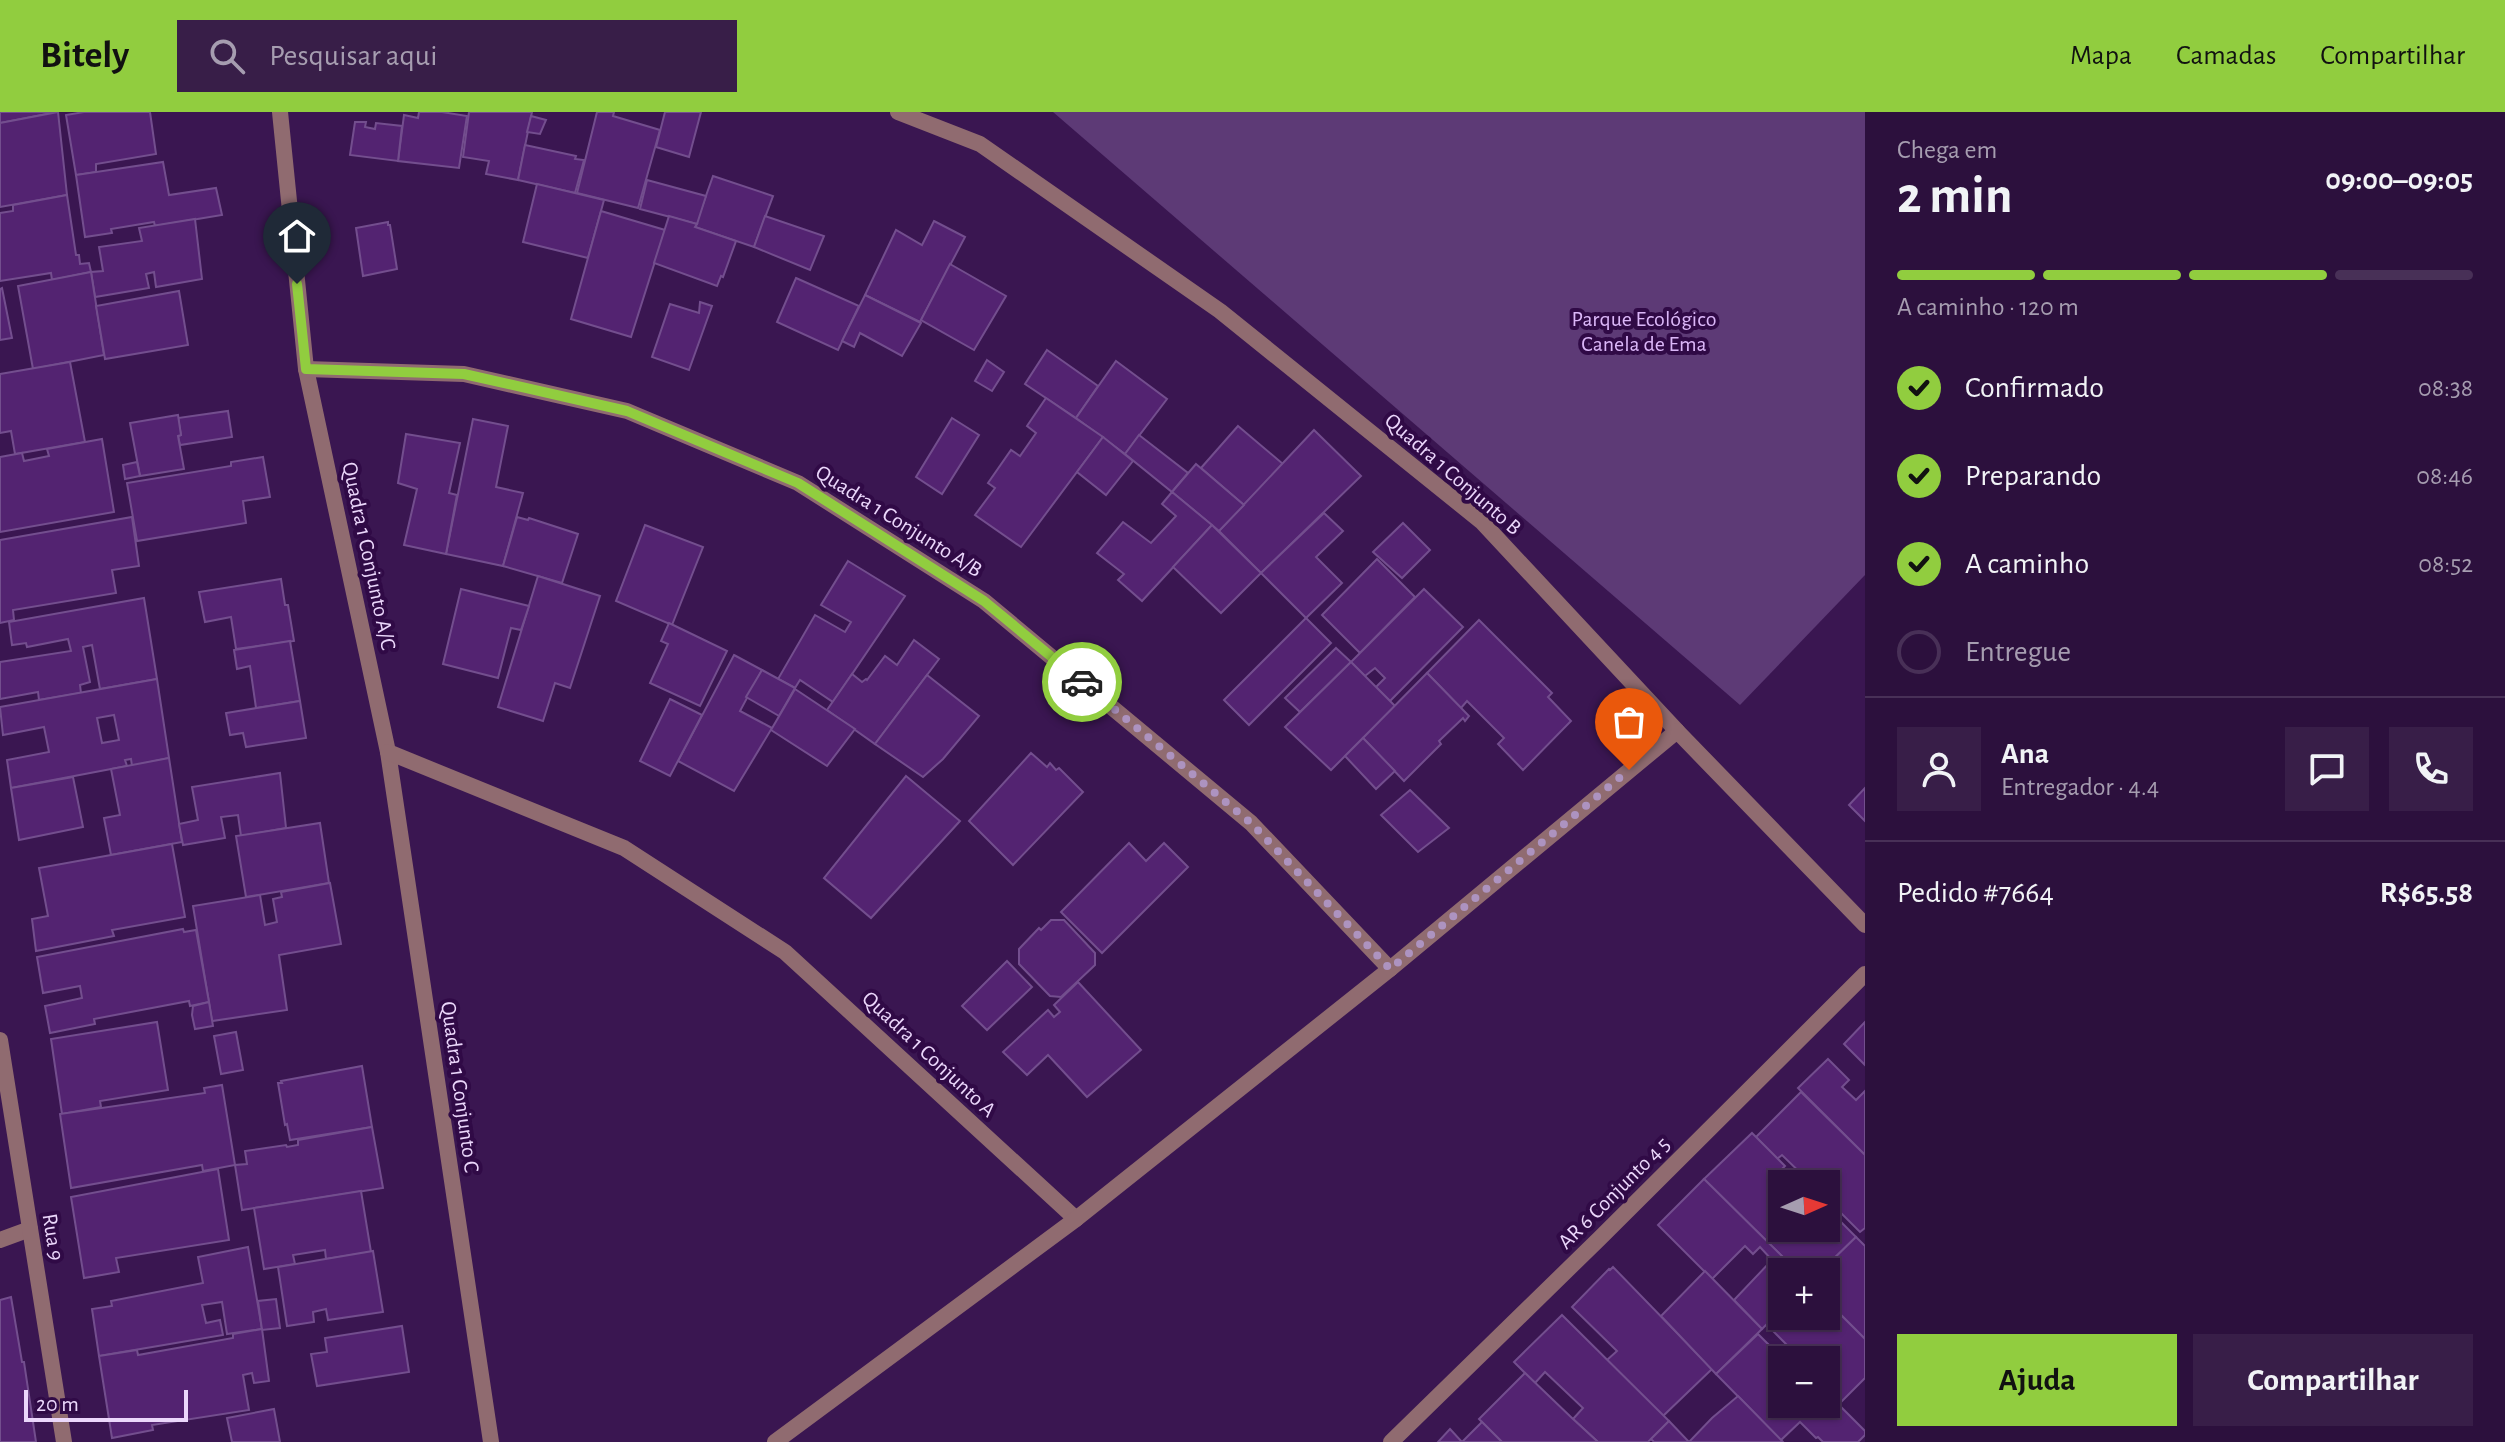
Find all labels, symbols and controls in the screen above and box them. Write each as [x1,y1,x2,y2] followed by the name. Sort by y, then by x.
[177,20,737,92] search box
[205,34,249,78] icon: search
[40,37,129,75] text: Bitely
[269,41,437,71] text: Pesquisar aqui
[2070,42,2132,70] text: Mapa
[2176,42,2276,70] text: Camadas
[2320,42,2465,70] text: Compartilhar
[1897,137,1997,163] text: Chega em
[2325,165,2473,195] text: 09:00–09:05
[1897,170,2012,222] text: 2 min
[263,202,331,284] pin
[275,214,319,258] icon: home
[1897,294,2079,320] text: A caminho · 120 m
[1572,308,1716,355] park label: Parque Ecológico Canela de Ema
[1897,366,1941,410] icon: check
[1965,373,2104,403] text: Confirmado
[2418,375,2473,401] text: 08:38
[1381,409,1525,539] street label: Quadra 1 Conjunto B
[1897,454,1941,498] icon: check
[338,460,400,652] street label: Quadra 1 Conjunto A/C
[812,461,986,581] street label: Quadra 1 Conjunto A/B
[1965,461,2101,491] text: Preparando
[2416,463,2473,489] text: 08:46
[1897,542,1941,586] icon: check
[1965,549,2089,579] text: A caminho
[2418,551,2473,577] text: 08:52
[1965,637,2071,667] text: Entregue
[1042,642,1122,722] courier
[1060,660,1104,704] icon: car
[1595,688,1663,770] pin
[1607,700,1651,744] icon: bag
[1897,727,1981,811] button: person
[2285,727,2369,811] button: chat
[2389,727,2473,811] button: phone
[2001,739,2049,769] text: Ana
[2001,774,2159,800] text: Entregador · 4.4
[1897,878,2054,908] text: Pedido #7664
[2380,878,2473,908] text: R$65.58
[858,987,1000,1121] street label: Quadra 1 Conjunto A
[437,1000,483,1174] street label: Quadra 1 Conjunto C
[1554,1133,1674,1253] street label: AR 6 Conjunto 4 5
[1768,1170,1840,1242] north arrow
[1768,1170,1840,1418] map controls
[38,1212,68,1262] street label: Rua 9
[1768,1258,1840,1330] button: +
[1897,1334,2177,1426] button: Ajuda
[2193,1334,2473,1426] button: Compartilhar
[1768,1346,1840,1418] button: −
[24,1386,188,1422] scale bar
[36,1393,79,1415] text: 20 m

